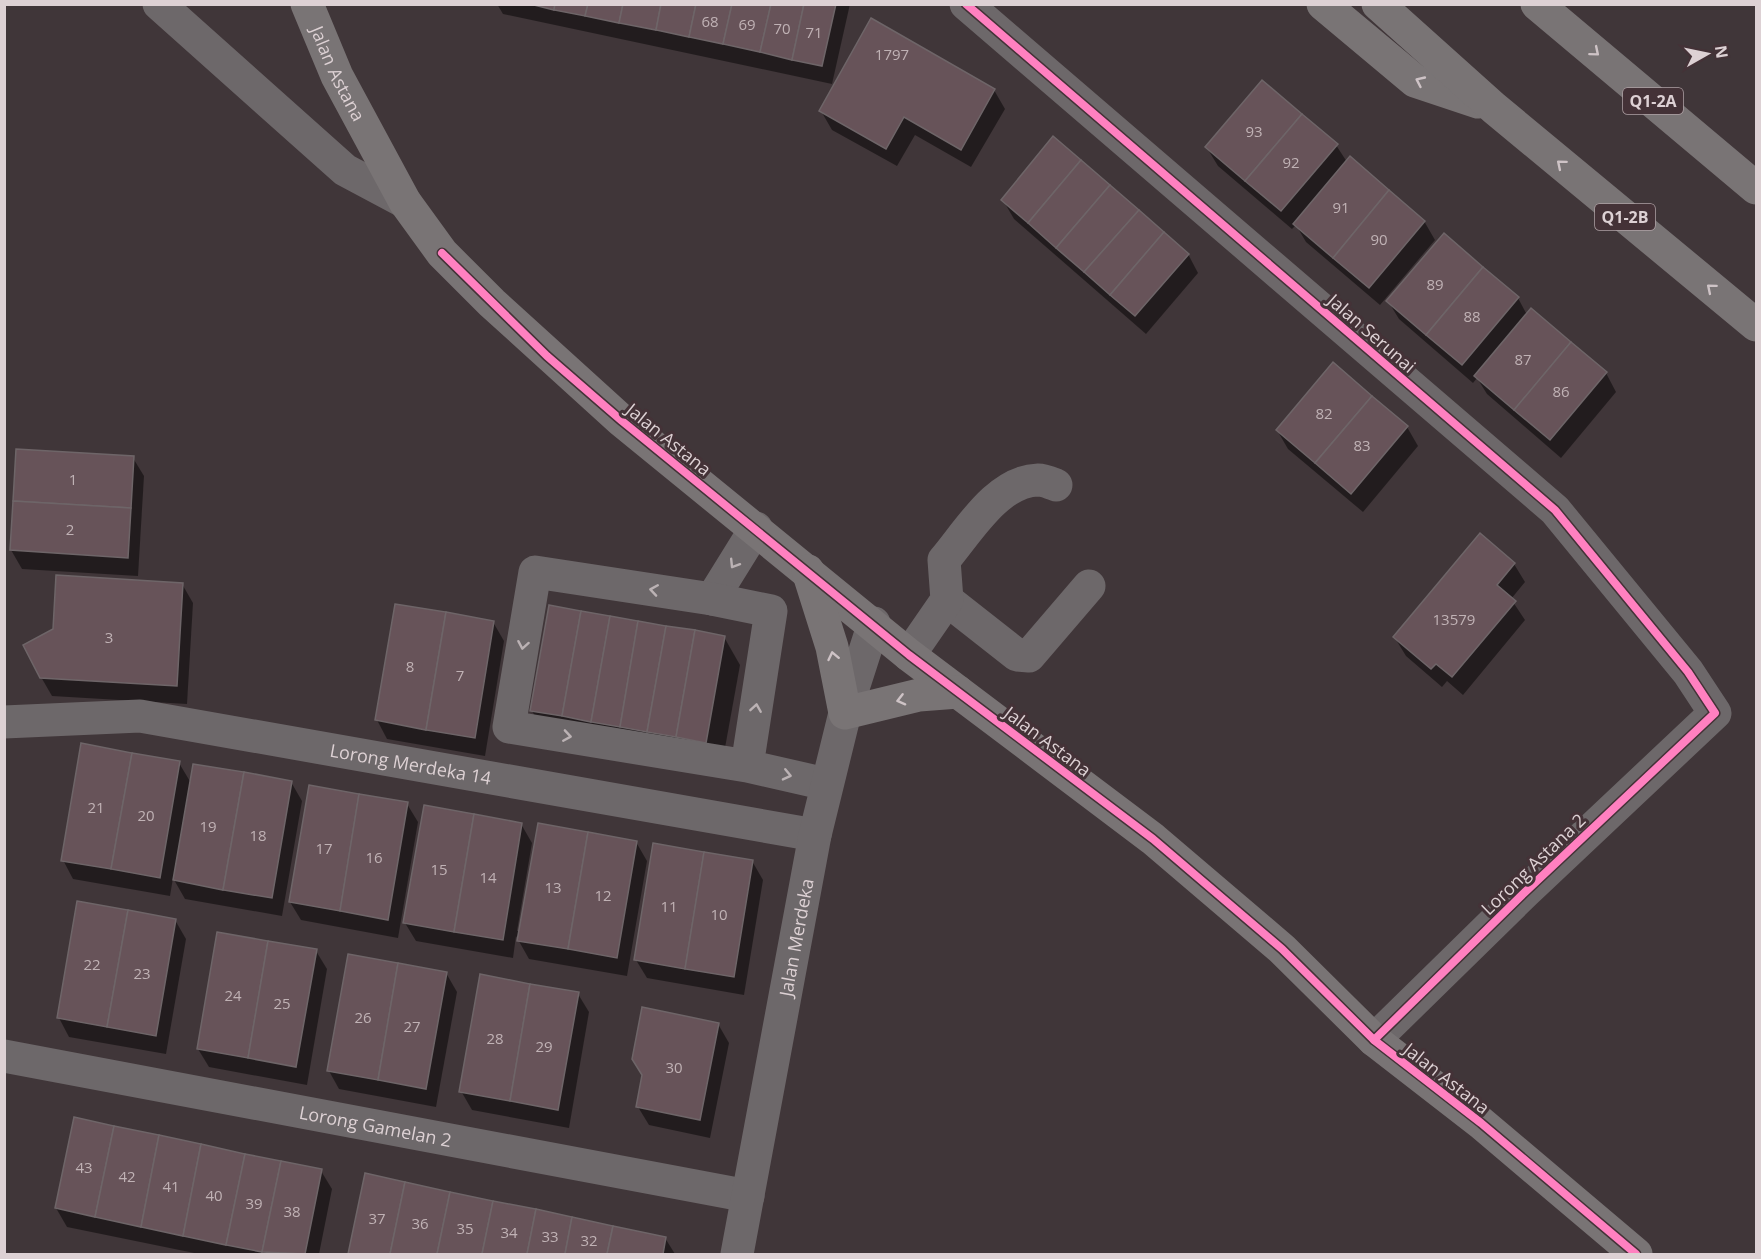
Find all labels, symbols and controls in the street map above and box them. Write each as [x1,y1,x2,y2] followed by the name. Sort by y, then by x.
[701,11,719,31] house number: 68
[738,14,756,34] house number: 69
[773,18,791,38] house number: 70
[305,20,371,125] street label: Jalan Astana
[805,22,823,42] house number: 71
[1677,24,1737,84] north arrow
[875,44,909,64] house number: 1797
[1710,44,1734,60] text: N
[1588,45,1599,56] one-way arrow
[1415,76,1426,88] one-way arrow
[1623,88,1683,114] road number: Q1-2A
[1245,121,1263,141] house number: 93
[1282,152,1300,172] house number: 92
[1557,160,1568,171] one-way arrow
[1332,197,1350,217] house number: 91
[1595,204,1655,230] road number: Q1-2B
[1370,229,1388,249] house number: 90
[1426,274,1444,294] house number: 89
[1707,284,1718,295] one-way arrow
[1321,287,1421,378] street label: Jalan Serunai
[1463,306,1481,326] house number: 88
[1514,349,1532,369] house number: 87
[1552,381,1570,401] house number: 86
[620,396,716,481] street label: Jalan Astana
[1315,403,1333,423] house number: 82
[1353,435,1371,455] house number: 83
[69,469,77,489] house number: 1
[66,519,74,539] house number: 2
[730,557,741,568] one-way arrow
[650,584,659,596] one-way arrow
[1433,609,1475,629] house number: 13579
[105,627,113,647] house number: 3
[517,641,529,650] one-way arrow
[827,651,840,661] one-way arrow
[406,656,414,676] house number: 8
[456,665,464,685] house number: 7
[896,692,906,705] one-way arrow
[998,699,1096,781] street label: Jalan Astana
[750,703,762,713] one-way arrow
[562,730,571,742] one-way arrow
[328,738,493,790] street label: Lorong Merdeka 14
[781,767,791,780] one-way arrow
[87,797,105,817] house number: 21
[137,805,155,825] house number: 20
[1476,808,1590,920] street label: Lorong Astana 2
[199,816,217,836] house number: 19
[249,825,267,845] house number: 18
[315,838,333,858] house number: 17
[365,847,383,867] house number: 16
[430,859,448,879] house number: 15
[479,867,497,887] house number: 14
[544,877,562,897] house number: 13
[773,877,819,1000] street label: Jalan Merdeka
[594,885,612,905] house number: 12
[660,896,678,916] house number: 11
[710,904,728,924] house number: 10
[83,954,101,974] house number: 22
[133,963,151,983] house number: 23
[224,985,242,1005] house number: 24
[273,993,291,1013] house number: 25
[354,1007,372,1027] house number: 26
[403,1016,421,1036] house number: 27
[486,1028,504,1048] house number: 28
[535,1036,553,1056] house number: 29
[1398,1036,1495,1119] street label: Jalan Astana
[665,1057,683,1077] house number: 30
[297,1100,454,1152] street label: Lorong Gamelan 2
[75,1157,93,1177] house number: 43
[118,1166,136,1186] house number: 42
[162,1176,180,1196] house number: 41
[205,1185,223,1205] house number: 40
[245,1193,263,1213] house number: 39
[283,1201,301,1221] house number: 38
[368,1208,386,1228] house number: 37
[411,1213,429,1233] house number: 36
[456,1218,474,1238] house number: 35
[500,1222,518,1242] house number: 34
[541,1226,559,1246] house number: 33
[580,1230,598,1250] house number: 32

